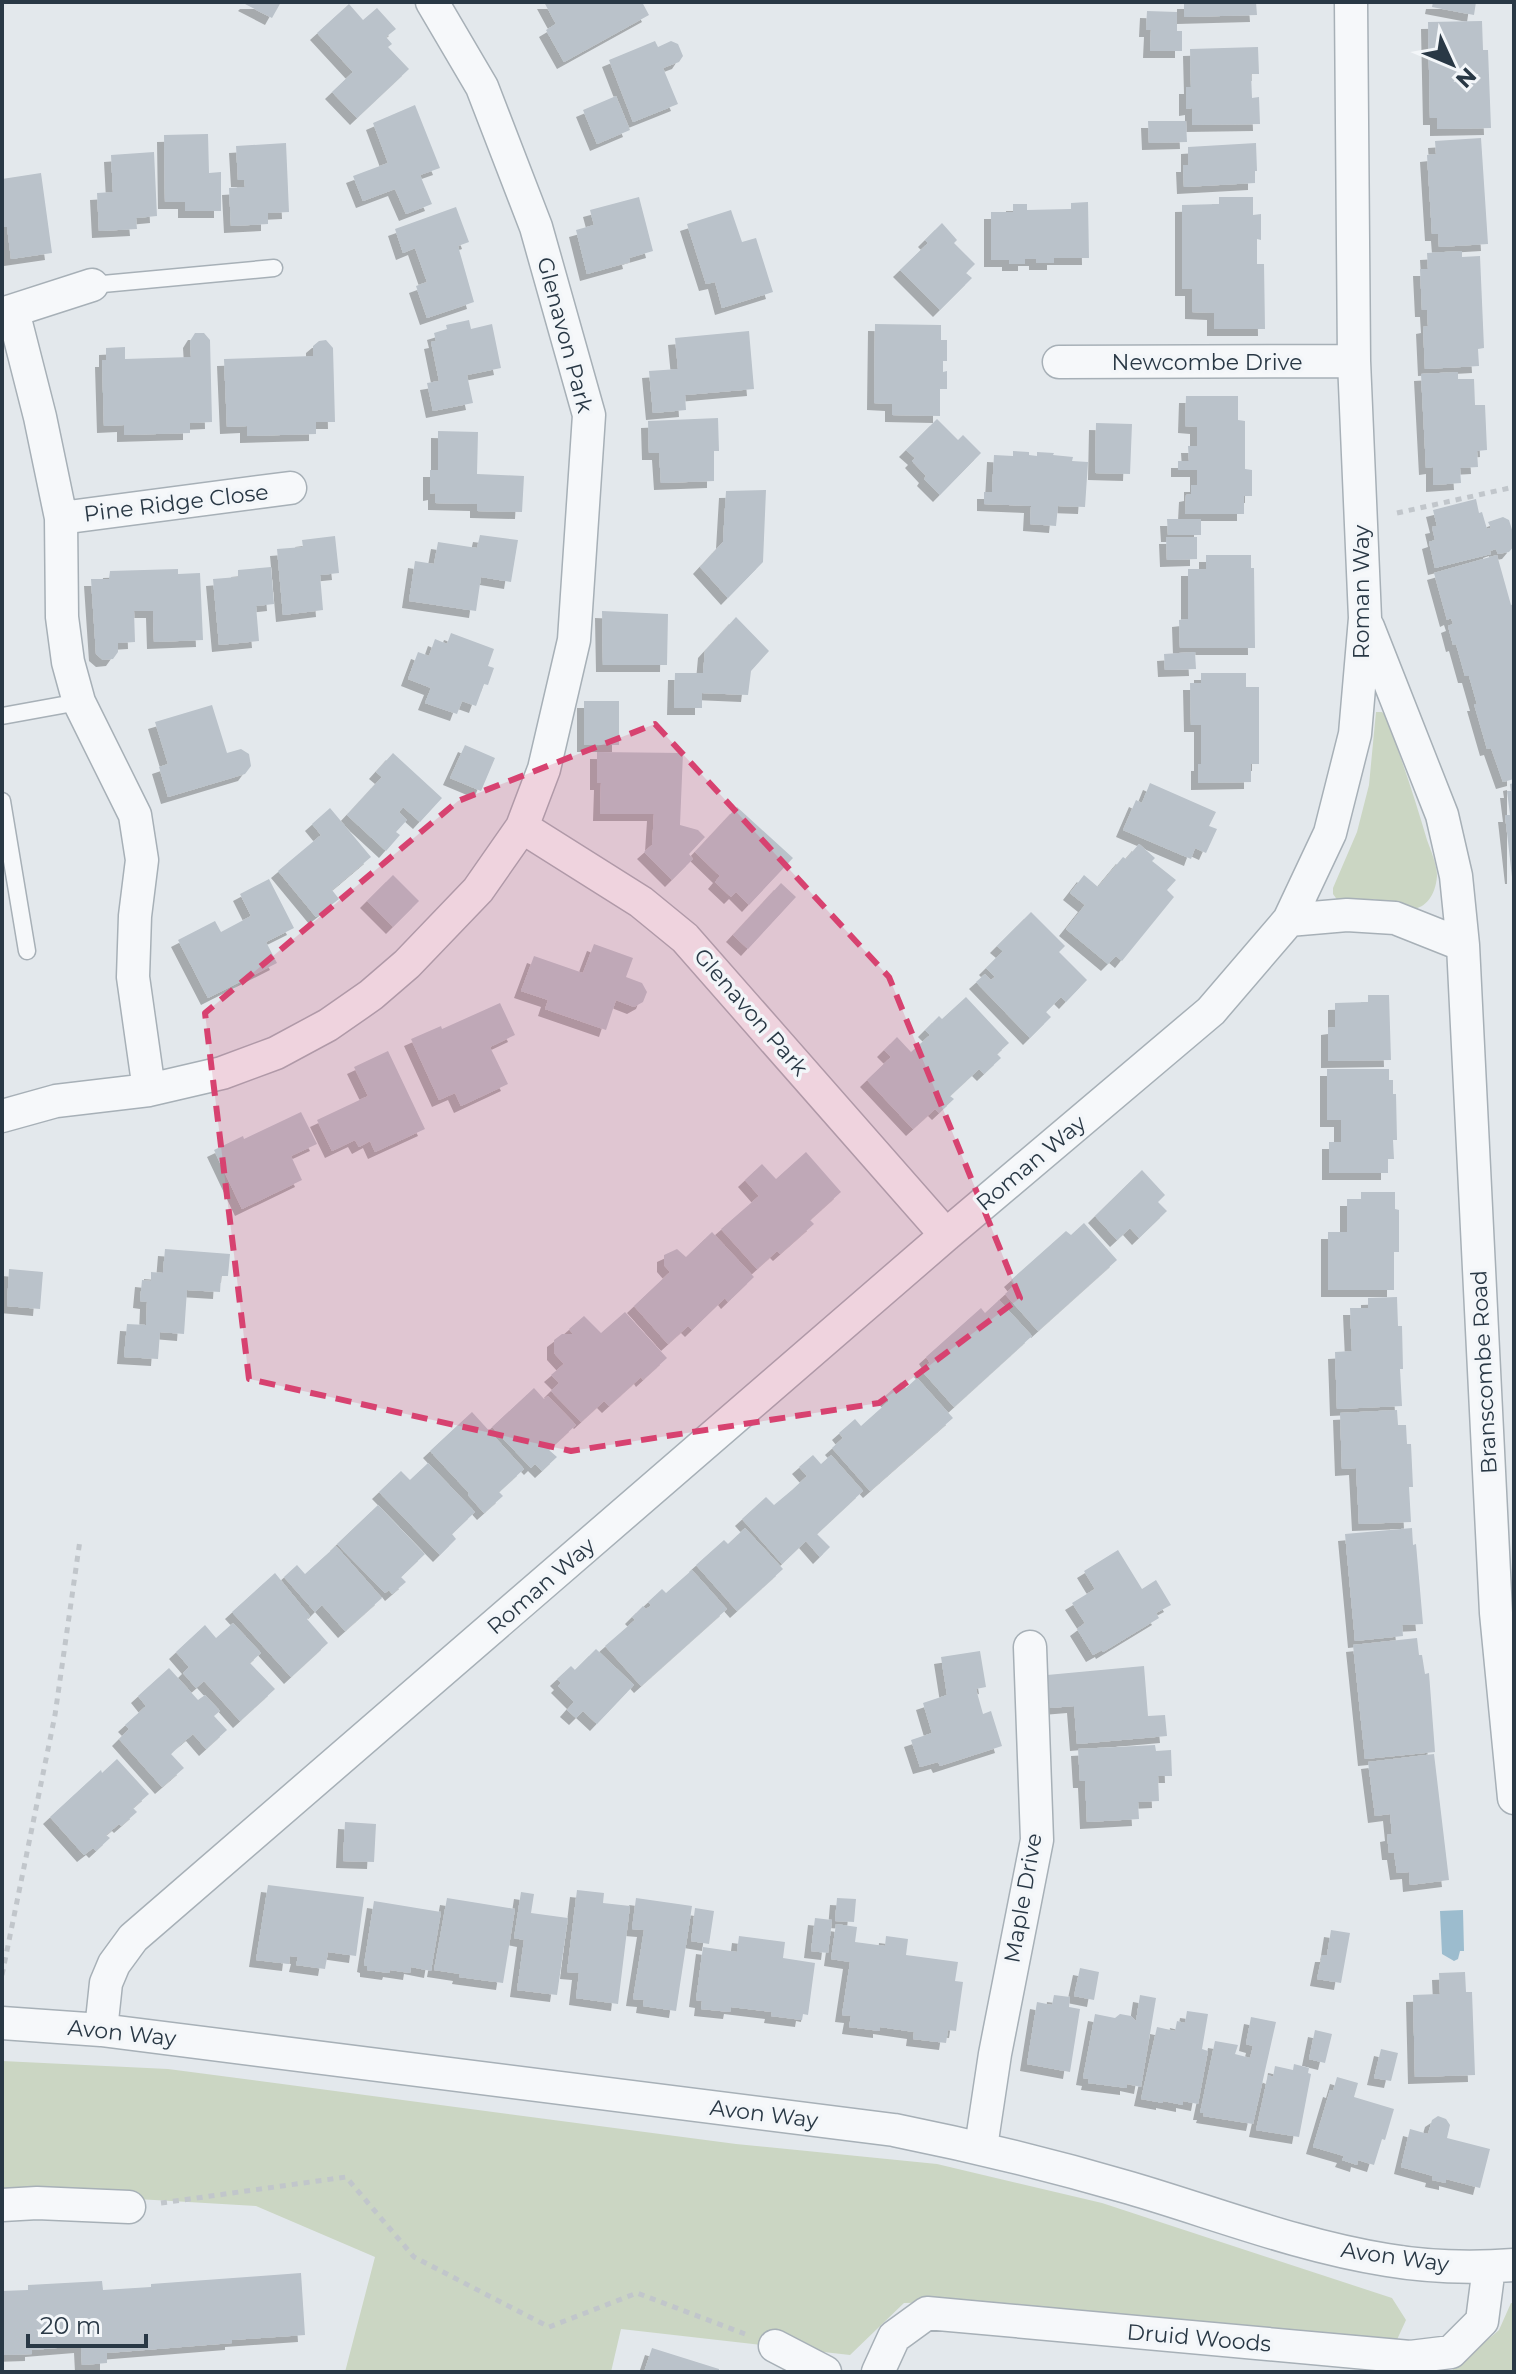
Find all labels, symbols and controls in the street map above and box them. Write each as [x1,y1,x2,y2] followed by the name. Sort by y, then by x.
[1412,24,1492,104] north arrow
[1450,62,1482,93] text: N
[531,254,599,417] street label: Glenavon Park
[1112,349,1302,376] street label: Newcombe Drive
[82,478,270,528] street label: Pine Ridge Close
[1348,525,1375,659] street label: Roman Way
[688,943,814,1082] street label: Glenavon Park
[971,1109,1091,1217] street label: Roman Way
[1465,1269,1503,1475] street label: Branscombe Road
[481,1532,601,1640] street label: Roman Way
[998,1831,1048,1965] street label: Maple Drive
[66,2014,178,2052] street label: Avon Way
[708,2094,820,2134] street label: Avon Way
[1339,2236,1451,2278] street label: Avon Way
[28,2298,146,2348] scale bar
[40,2311,101,2340] text: 20 m
[1126,2318,1273,2358] street label: Druid Woods

